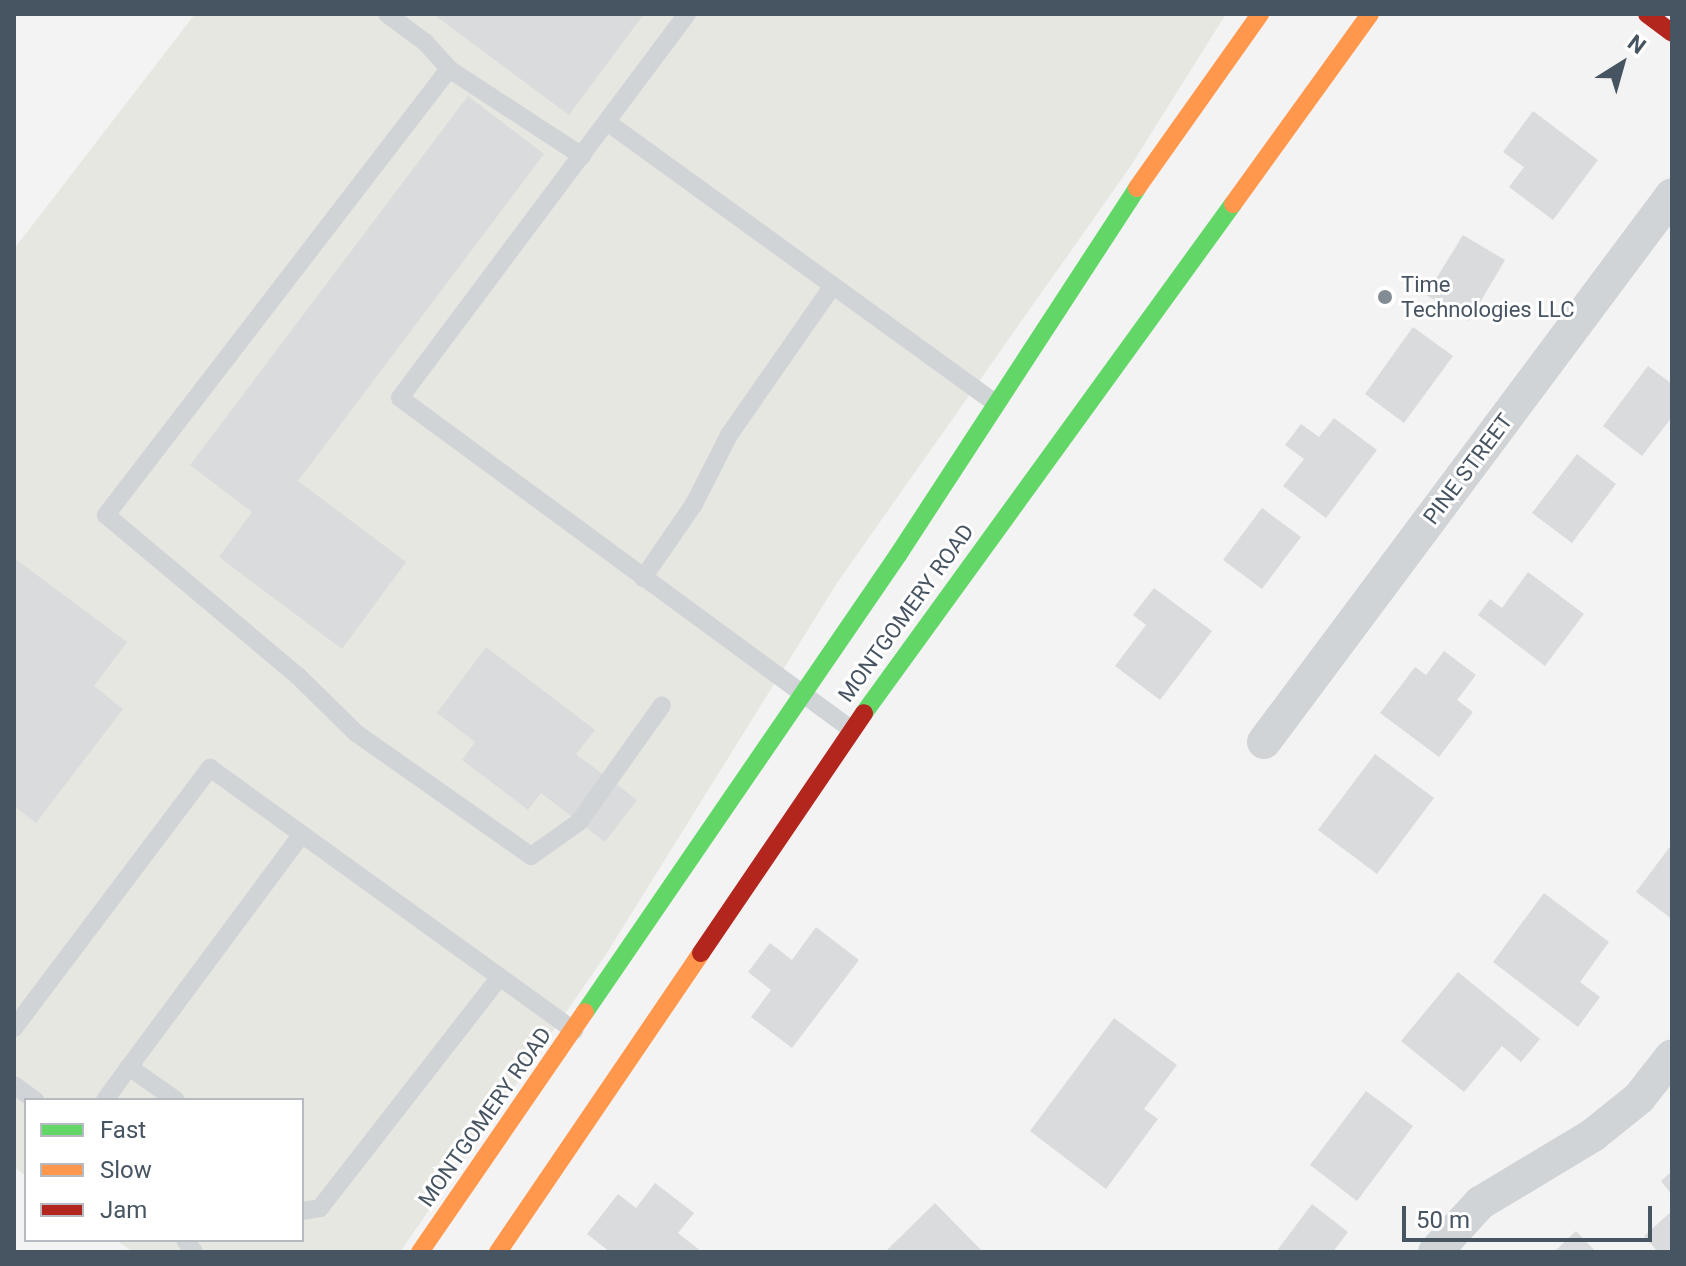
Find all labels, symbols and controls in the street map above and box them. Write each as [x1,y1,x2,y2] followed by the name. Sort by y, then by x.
[1582,24,1662,104] north arrow
[1623,30,1650,59] text: N
[1401,271,1574,322] place label: Time Technologies LLC
[1376,288,1394,306] marker: Time Technologies LLC
[1418,409,1518,529] street label: PINE STREET
[833,519,979,707] street label: MONTGOMERY ROAD
[413,1022,557,1212] street label: MONTGOMERY ROAD
[24,1098,304,1242] legend
[100,1116,146,1144] text: Fast
[100,1156,152,1184] text: Slow
[1406,1190,1656,1240] scale bar
[100,1196,147,1224] text: Jam
[1416,1206,1470,1234] text: 50 m

